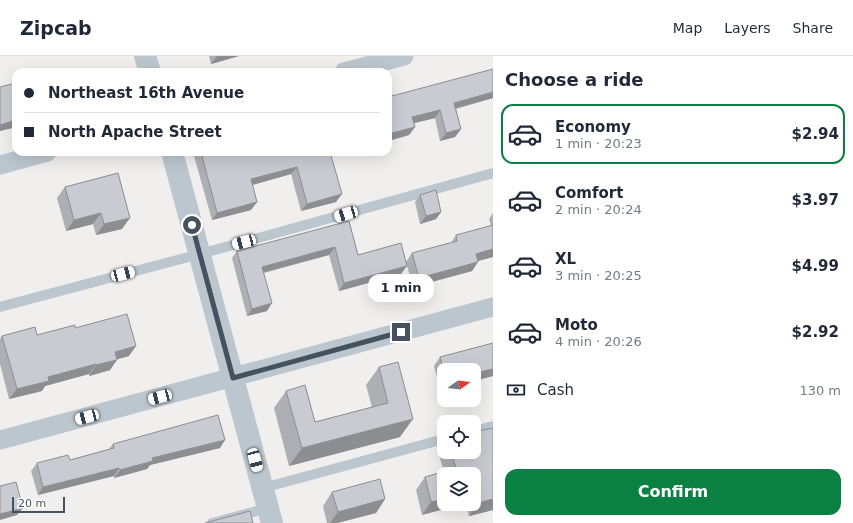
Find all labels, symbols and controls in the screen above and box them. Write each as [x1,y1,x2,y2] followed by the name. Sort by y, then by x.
[20,17,92,39] text: Zipcab
[673,20,702,36] text: Map
[724,20,771,36] text: Layers
[793,20,833,36] text: Share
[505,69,644,90] text: Choose a ride
[48,84,244,102] text: Northeast 16th Avenue
[507,116,543,152] icon: car
[555,118,631,136] text: Economy
[48,123,222,141] text: North Apache Street
[792,125,839,143] text: $2.94
[555,136,642,151] text: 1 min · 20:23
[507,182,543,218] icon: car
[555,184,623,202] text: Comfort
[792,191,839,209] text: $3.97
[555,202,642,217] text: 2 min · 20:24
[333,205,359,223] car
[183,216,201,234] route start
[231,233,257,251] car
[507,248,543,284] icon: car
[555,250,576,268] text: XL
[792,257,839,275] text: $4.99
[110,265,136,283] car
[555,268,642,283] text: 3 min · 20:25
[368,274,434,302] callout: 1 min
[381,280,421,295] text: 1 min
[507,314,543,350] icon: car
[555,316,598,334] text: Moto
[392,323,410,341] route end
[792,323,839,341] text: $2.92
[555,334,642,349] text: 4 min · 20:26
[437,363,481,407] north arrow
[437,363,481,511] map controls
[505,379,527,401] icon: cash
[537,381,574,399] text: Cash
[799,383,841,398] text: 130 m
[147,388,173,406] car
[74,408,100,426] car
[437,415,481,459] button: locate
[246,447,264,473] car
[437,467,481,511] button: layers
[505,469,841,515] button: Confirm
[12,495,65,514] scale bar
[18,497,46,510] text: 20 m

